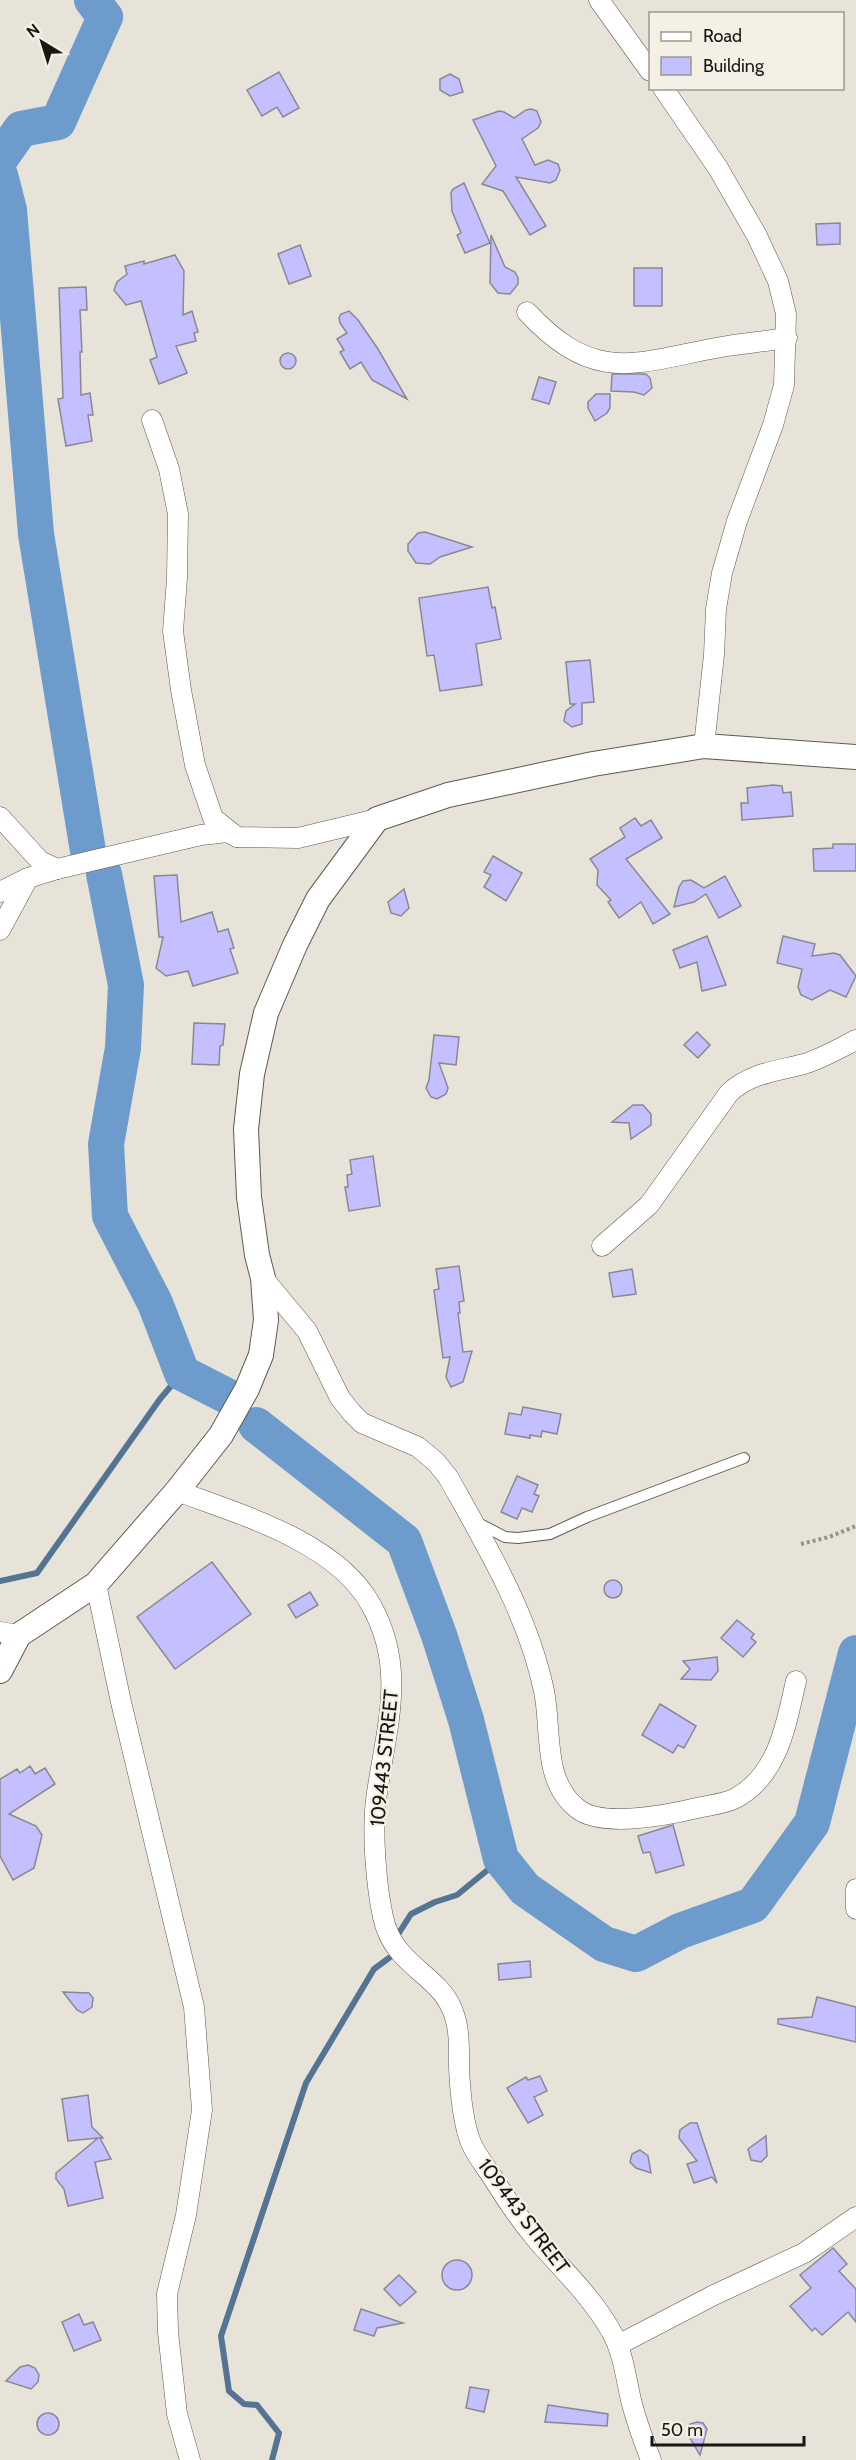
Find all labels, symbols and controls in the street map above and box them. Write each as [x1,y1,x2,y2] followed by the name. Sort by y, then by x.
[12,12,72,72] north arrow
[649,12,844,90] legend
[23,20,43,42] text: N
[703,25,742,47] text: Road
[703,55,765,77] text: Building
[365,1688,403,1828] street label: 109443 STREET
[473,2154,575,2278] street label: 109443 STREET
[652,2409,804,2447] scale bar
[661,2419,703,2441] text: 50 m

